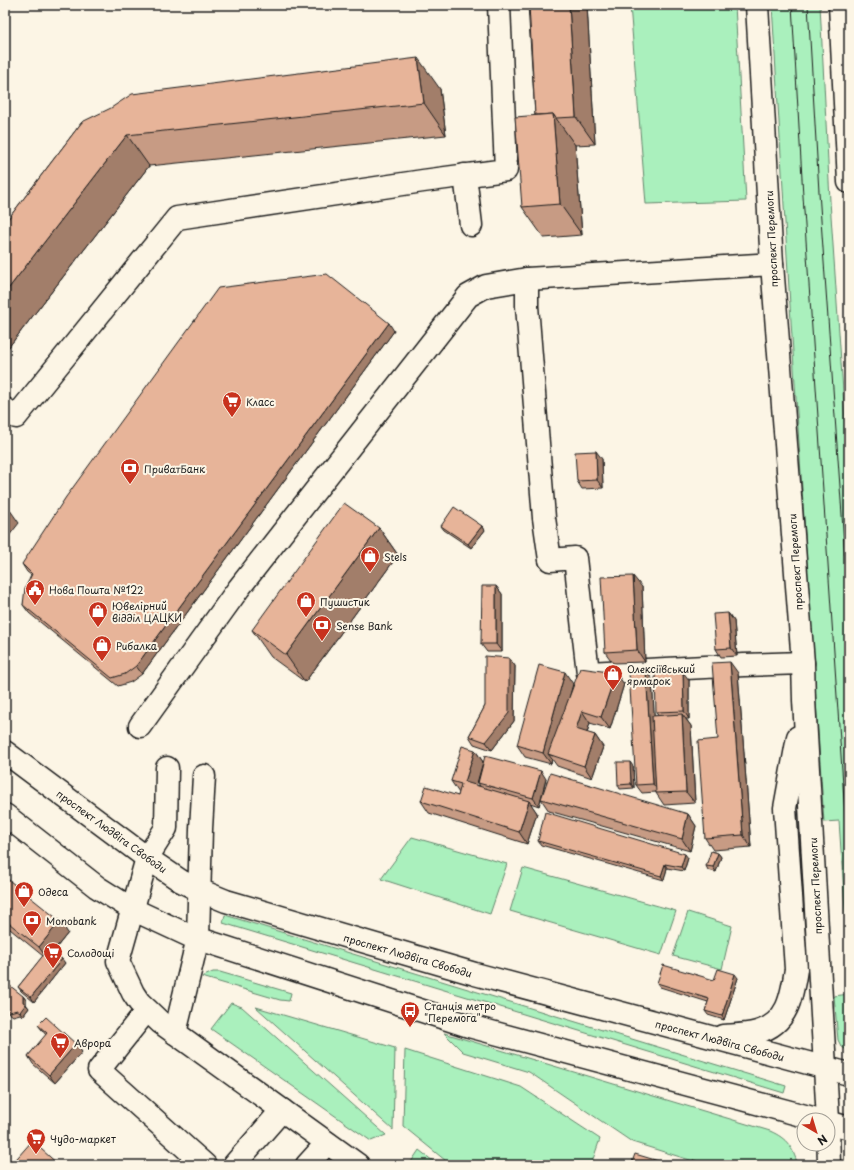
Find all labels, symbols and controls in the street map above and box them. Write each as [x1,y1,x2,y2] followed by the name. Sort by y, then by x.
[761,190,781,288] street label: проспект Перемоги
[221,390,243,418] supermarket icon: Класс
[246,394,275,409] place label: Класс
[119,457,141,485] bank icon: ПриватБанк
[144,461,205,476] place label: ПриватБанк
[784,513,806,611] street label: проспект Перемоги
[359,545,381,573] shop icon: Stels
[384,549,407,564] place label: Stels
[24,578,46,606] public building icon: Нова Пошта №122
[49,582,144,597] place label: Нова Пошта №122
[295,590,317,618] shop icon: Пушистик
[320,594,370,610] place label: Пушистик
[112,598,182,625] place label: Ювелірний відділ ЦАЦКИ
[87,600,109,628] shop icon: Ювелірний відділ ЦАЦКИ
[311,614,333,642] bank icon: Sense Bank
[336,618,393,633] place label: Sense Bank
[91,634,113,662] shop icon: Рибалка
[116,638,158,653] place label: Рибалка
[627,661,695,688] place label: Олексіївський ярмарок
[602,663,624,691] shop icon: Олексіївський ярмарок
[54,786,170,876] street label: проспект Людвіга Свободи
[805,837,825,935] street label: проспект Перемоги
[13,880,35,908] shop icon: Одеса
[38,884,69,899] place label: Одеса
[21,909,43,937] bank icon: Monobank
[46,913,97,928] place label: Monobank
[342,929,474,981] street label: проспект Людвіга Свободи
[42,941,64,969] supermarket icon: Солодощі
[67,945,114,960] place label: Солодощі
[424,998,496,1025] place label: Станція метро "Перемога"
[399,1000,421,1028] bus stop icon: Станція метро "Перемога"
[654,1016,786,1064] street label: проспект Людвіга Свободи
[49,1031,71,1059] supermarket icon: Аврора
[74,1035,112,1050] place label: Аврора
[796,1112,836,1152] north arrow
[25,1127,47,1155] supermarket icon: Чудо-маркет
[50,1131,116,1146] place label: Чудо-маркет
[814,1131,831,1150] text: N

